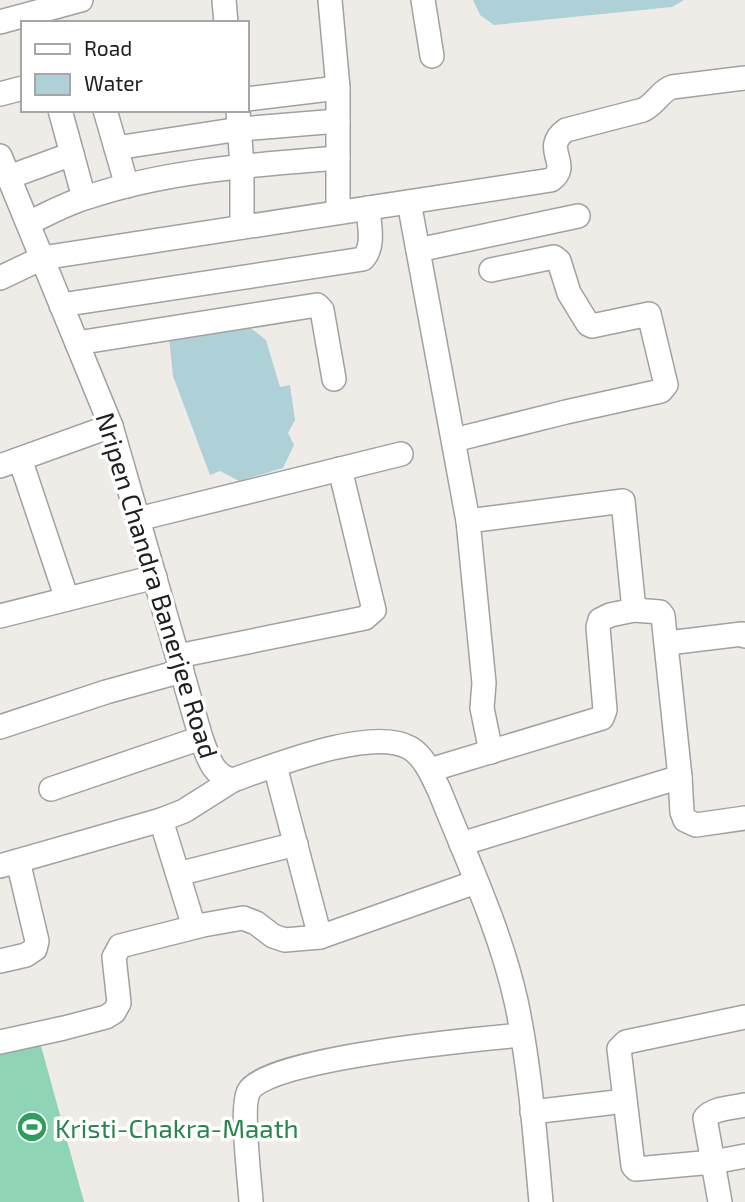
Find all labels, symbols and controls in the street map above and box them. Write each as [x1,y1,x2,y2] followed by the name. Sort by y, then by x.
[21,21,248,112] legend
[84,35,132,60] text: Road
[84,70,143,95] text: Water
[91,408,225,762] street label: Nripen Chandra Banerjee Road
[15,1110,49,1144] sports icon: Kristi-Chakra-Maath
[55,1112,299,1143] place label: Kristi-Chakra-Maath

